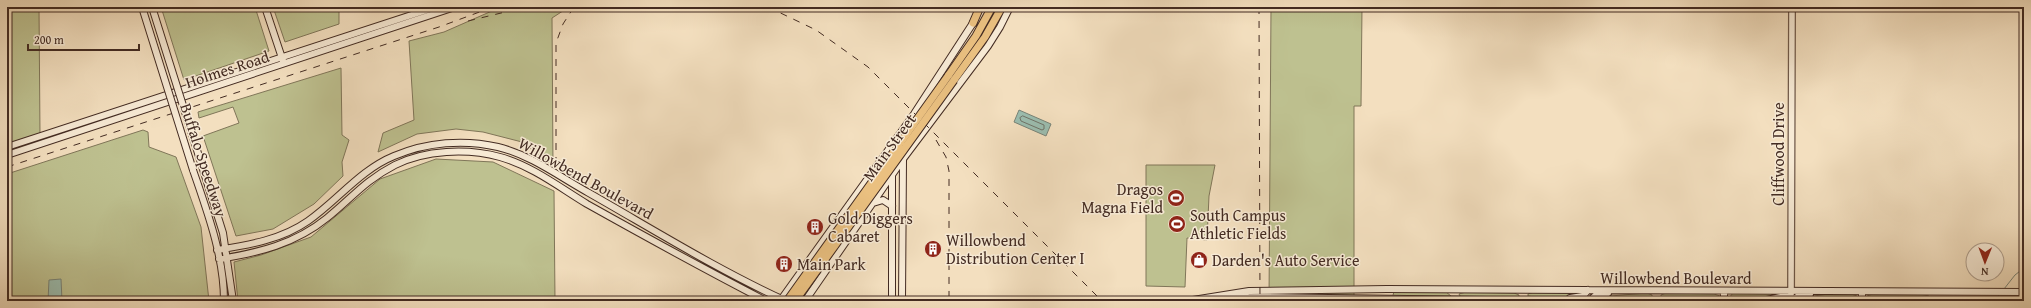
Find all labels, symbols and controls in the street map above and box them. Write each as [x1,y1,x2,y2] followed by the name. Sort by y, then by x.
[28,26,139,52] scale bar
[34,31,64,48] text: 200 m
[182,44,273,94] street label: Holmes Road
[174,100,234,220] street label: Buffalo Speedway
[1766,102,1790,206] street label: Cliffwood Drive
[856,108,922,186] street label: Main Street
[514,131,658,225] street label: Willowbend Boulevard
[1081,177,1163,219] place label: Dragos Magna Field
[1166,188,1186,208] sports icon: Dragos Magna Field
[1190,203,1286,245] place label: South Campus Athletic Fields
[828,206,913,248] place label: Gold Diggers Cabaret
[1167,214,1187,234] sports icon: South Campus Athletic Fields
[805,217,825,237] building icon: Gold Diggers Cabaret
[946,228,1085,270] place label: Willowbend Distribution Center I
[923,239,943,259] building icon: Willowbend Distribution Center I
[1965,242,2005,282] north arrow
[1212,248,1359,272] place label: Darden's Auto Service
[1189,250,1209,270] shop icon: Darden's Auto Service
[797,252,866,276] place label: Main Park
[774,254,794,274] building icon: Main Park
[1980,264,1989,280] text: N
[1600,266,1752,290] street label: Willowbend Boulevard

